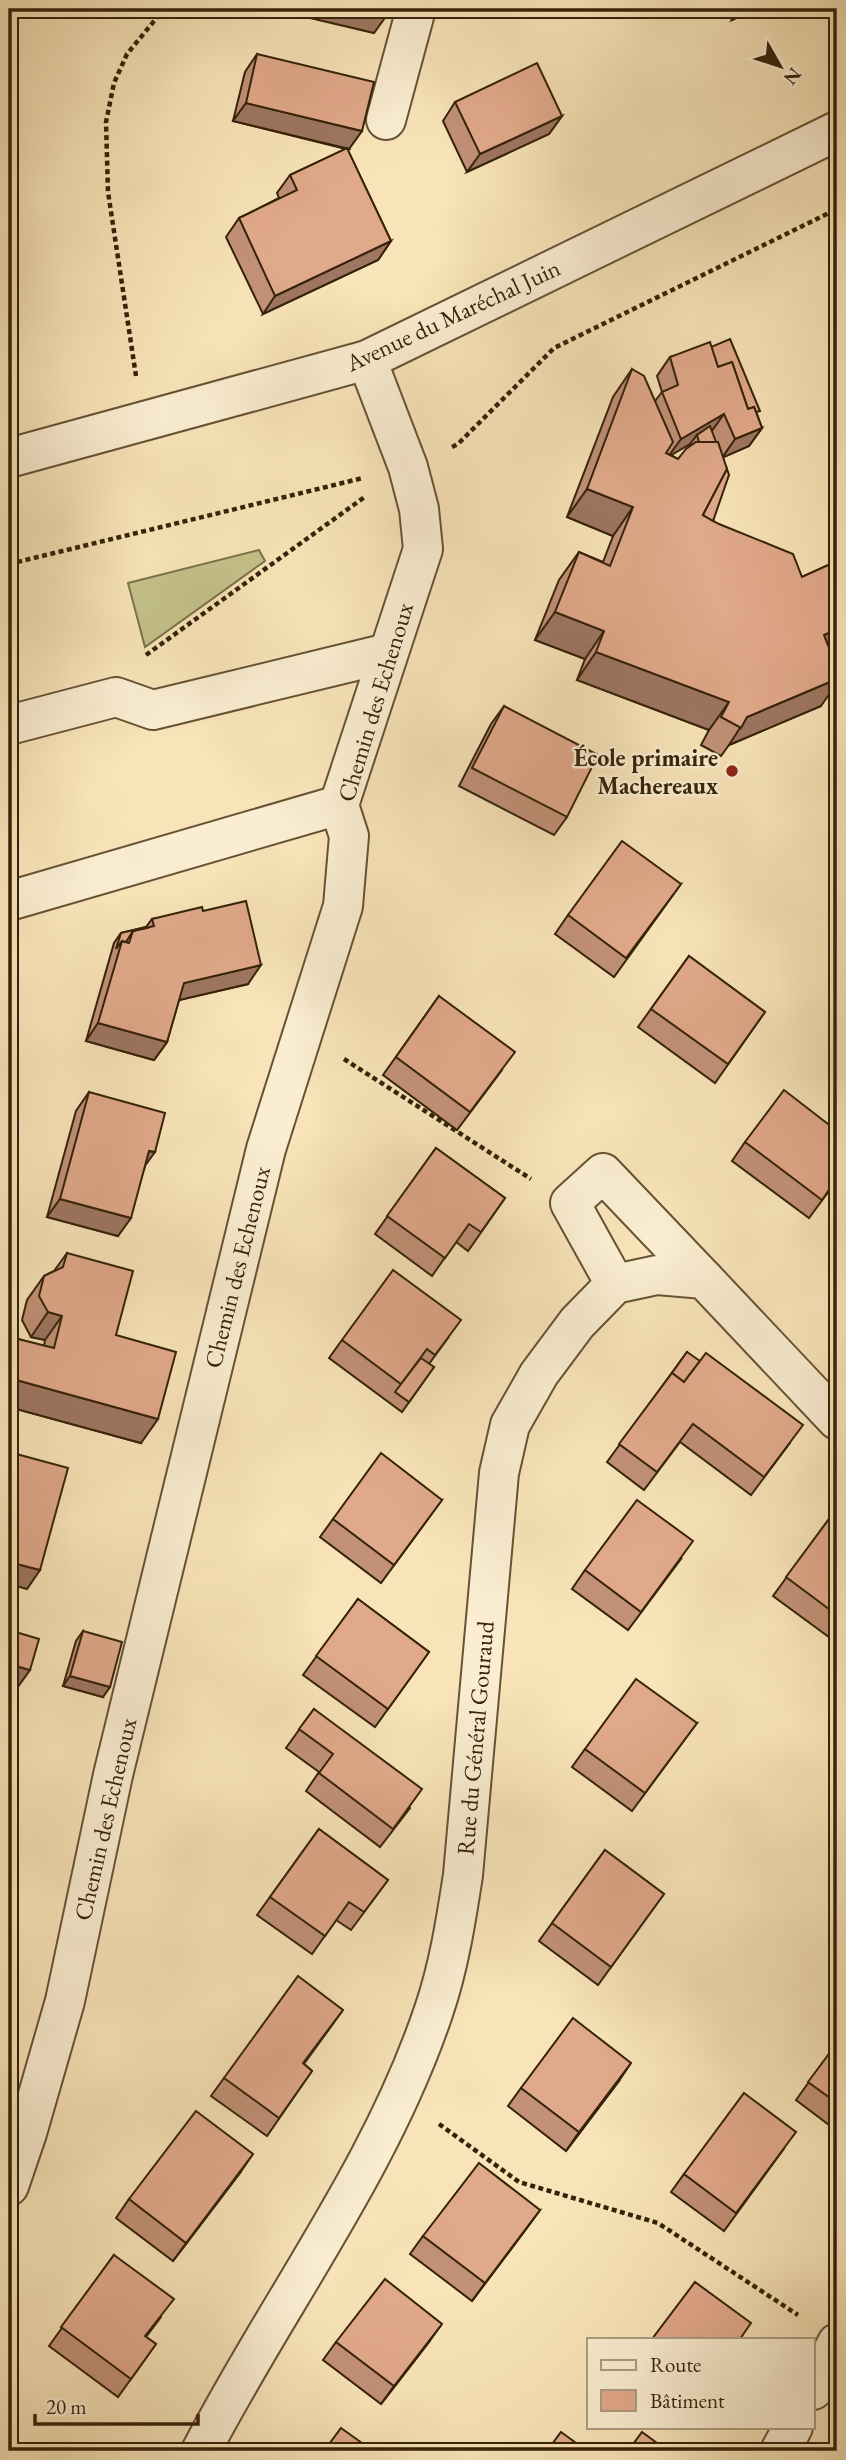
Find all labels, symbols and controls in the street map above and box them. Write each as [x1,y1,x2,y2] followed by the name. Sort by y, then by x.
[744,32,814,102] north arrow
[778,63,807,91] text: N
[340,252,565,379] street label: Avenue du Maréchal Juin
[330,598,420,805] street label: Chemin des Echenoux
[574,742,718,801] place label: École primaire Machereaux
[724,763,740,779] marker: École primaire Machereaux
[197,1162,277,1371] street label: Chemin des Echenoux
[449,1619,501,1856] street label: Rue du Général Gouraud
[67,1714,144,1923] street label: Chemin des Echenoux
[587,2338,814,2428] legend
[650,2351,701,2378] text: Route
[35,2383,198,2427] scale bar
[650,2387,725,2414] text: Bâtiment
[46,2393,87,2420] text: 20 m

